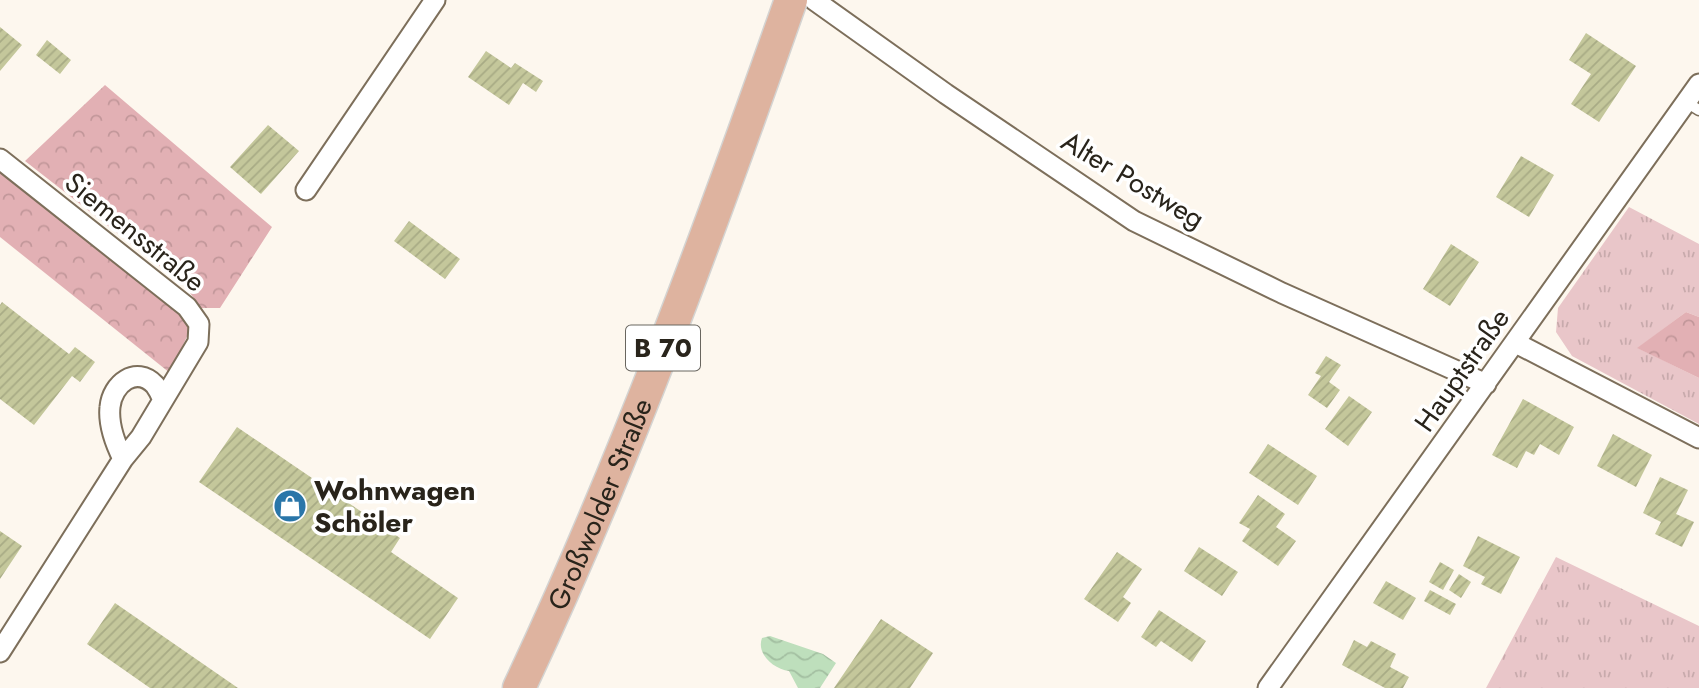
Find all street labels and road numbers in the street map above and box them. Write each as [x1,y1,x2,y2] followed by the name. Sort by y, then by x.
[1053,121,1213,239] street label: Alter Postweg
[56,162,214,302] street label: Siemensstraße
[1404,300,1520,440] street label: Hauptstraße
[626,326,700,370] road number: B 70
[537,392,662,616] street label: Großwolder Straße

